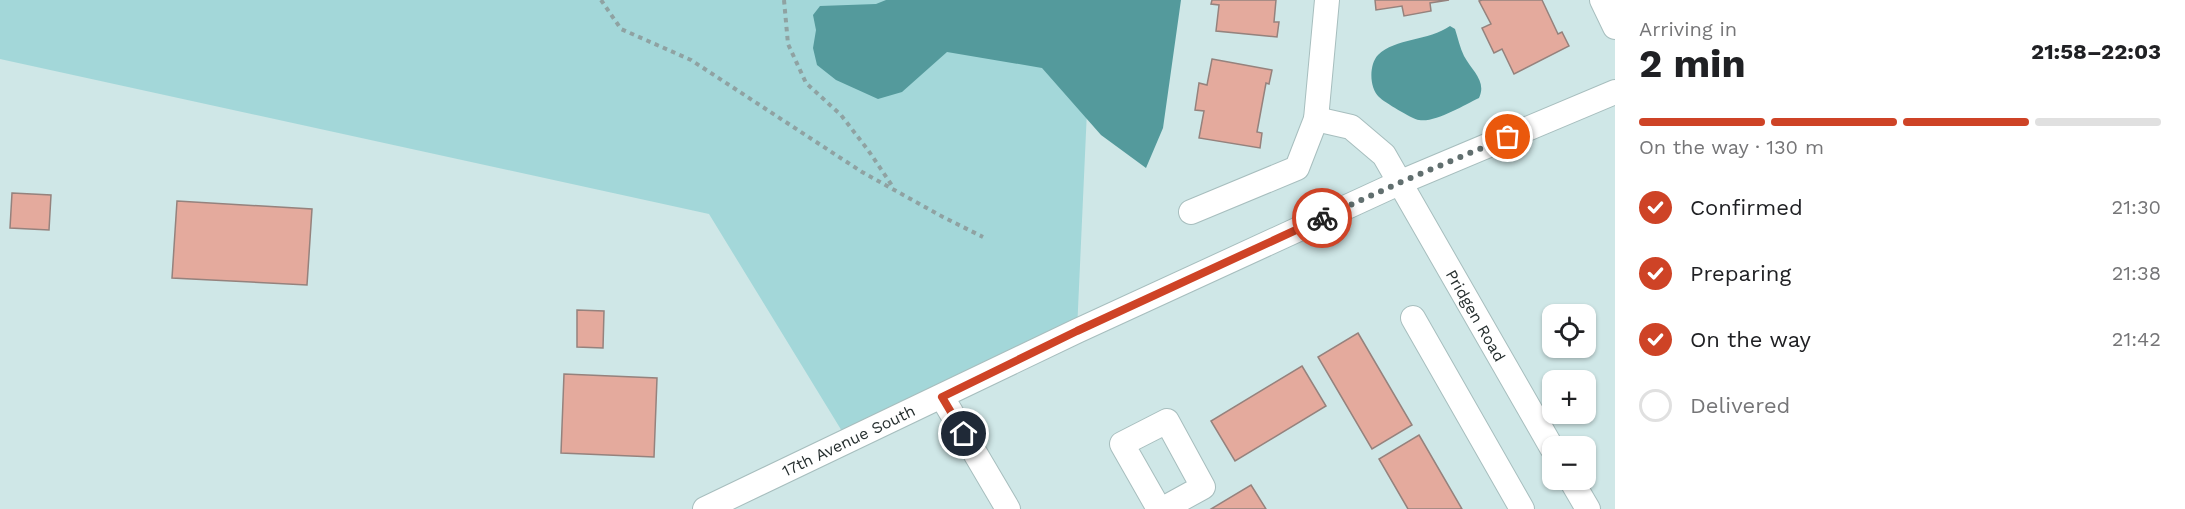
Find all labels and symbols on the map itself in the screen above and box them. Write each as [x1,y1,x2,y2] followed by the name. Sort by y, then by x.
[1482,111,1533,162] pin
[1292,188,1352,248] courier
[1442,266,1510,365] street label: Pridgen Road
[779,400,918,480] street label: 17th Avenue South
[938,408,989,459] pin

